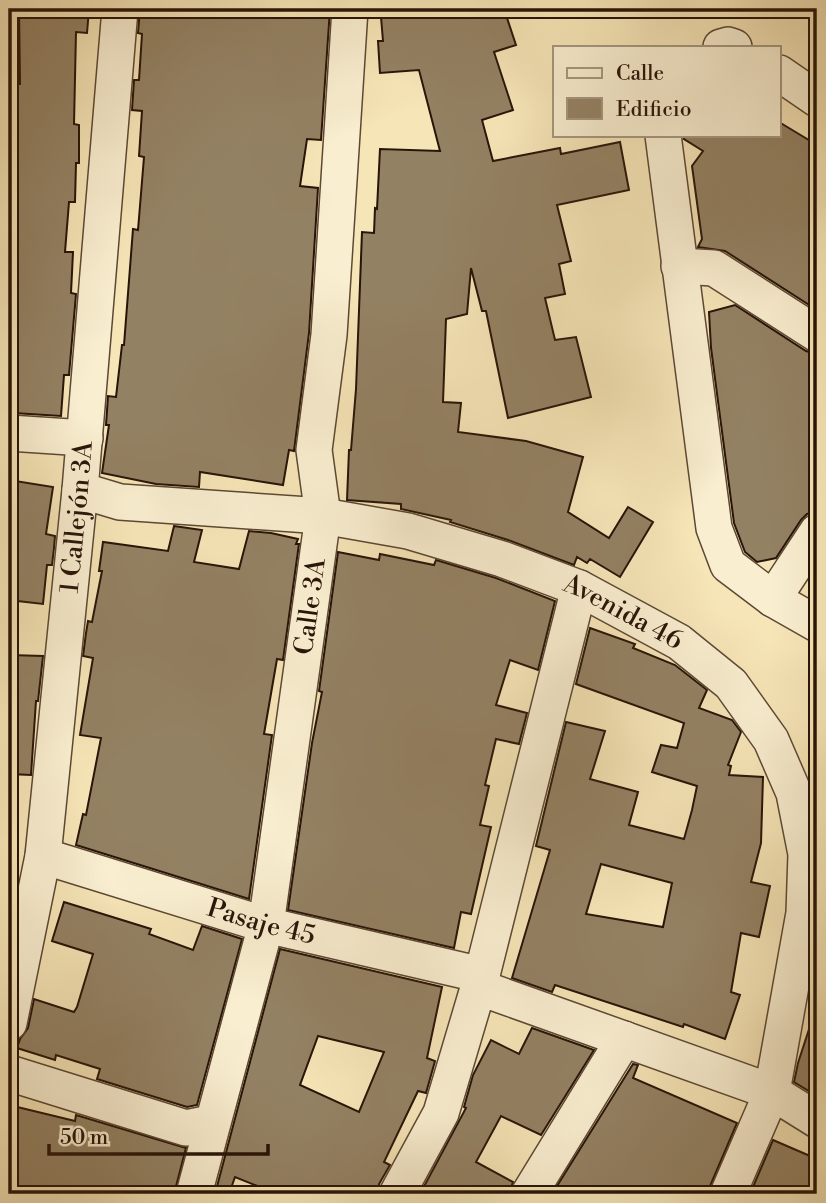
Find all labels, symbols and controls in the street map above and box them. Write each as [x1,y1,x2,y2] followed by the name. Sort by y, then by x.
[553,46,780,136] legend
[616,61,664,87] text: Calle
[616,97,692,123] text: Edificio
[54,439,100,595] street label: 1 Callejón 3A
[288,555,333,657] street label: Calle 3A
[558,567,688,657] street label: Avenida 46
[203,892,318,952] street label: Pasaje 45
[49,1112,268,1156] scale bar
[60,1125,108,1151] text: 50 m

